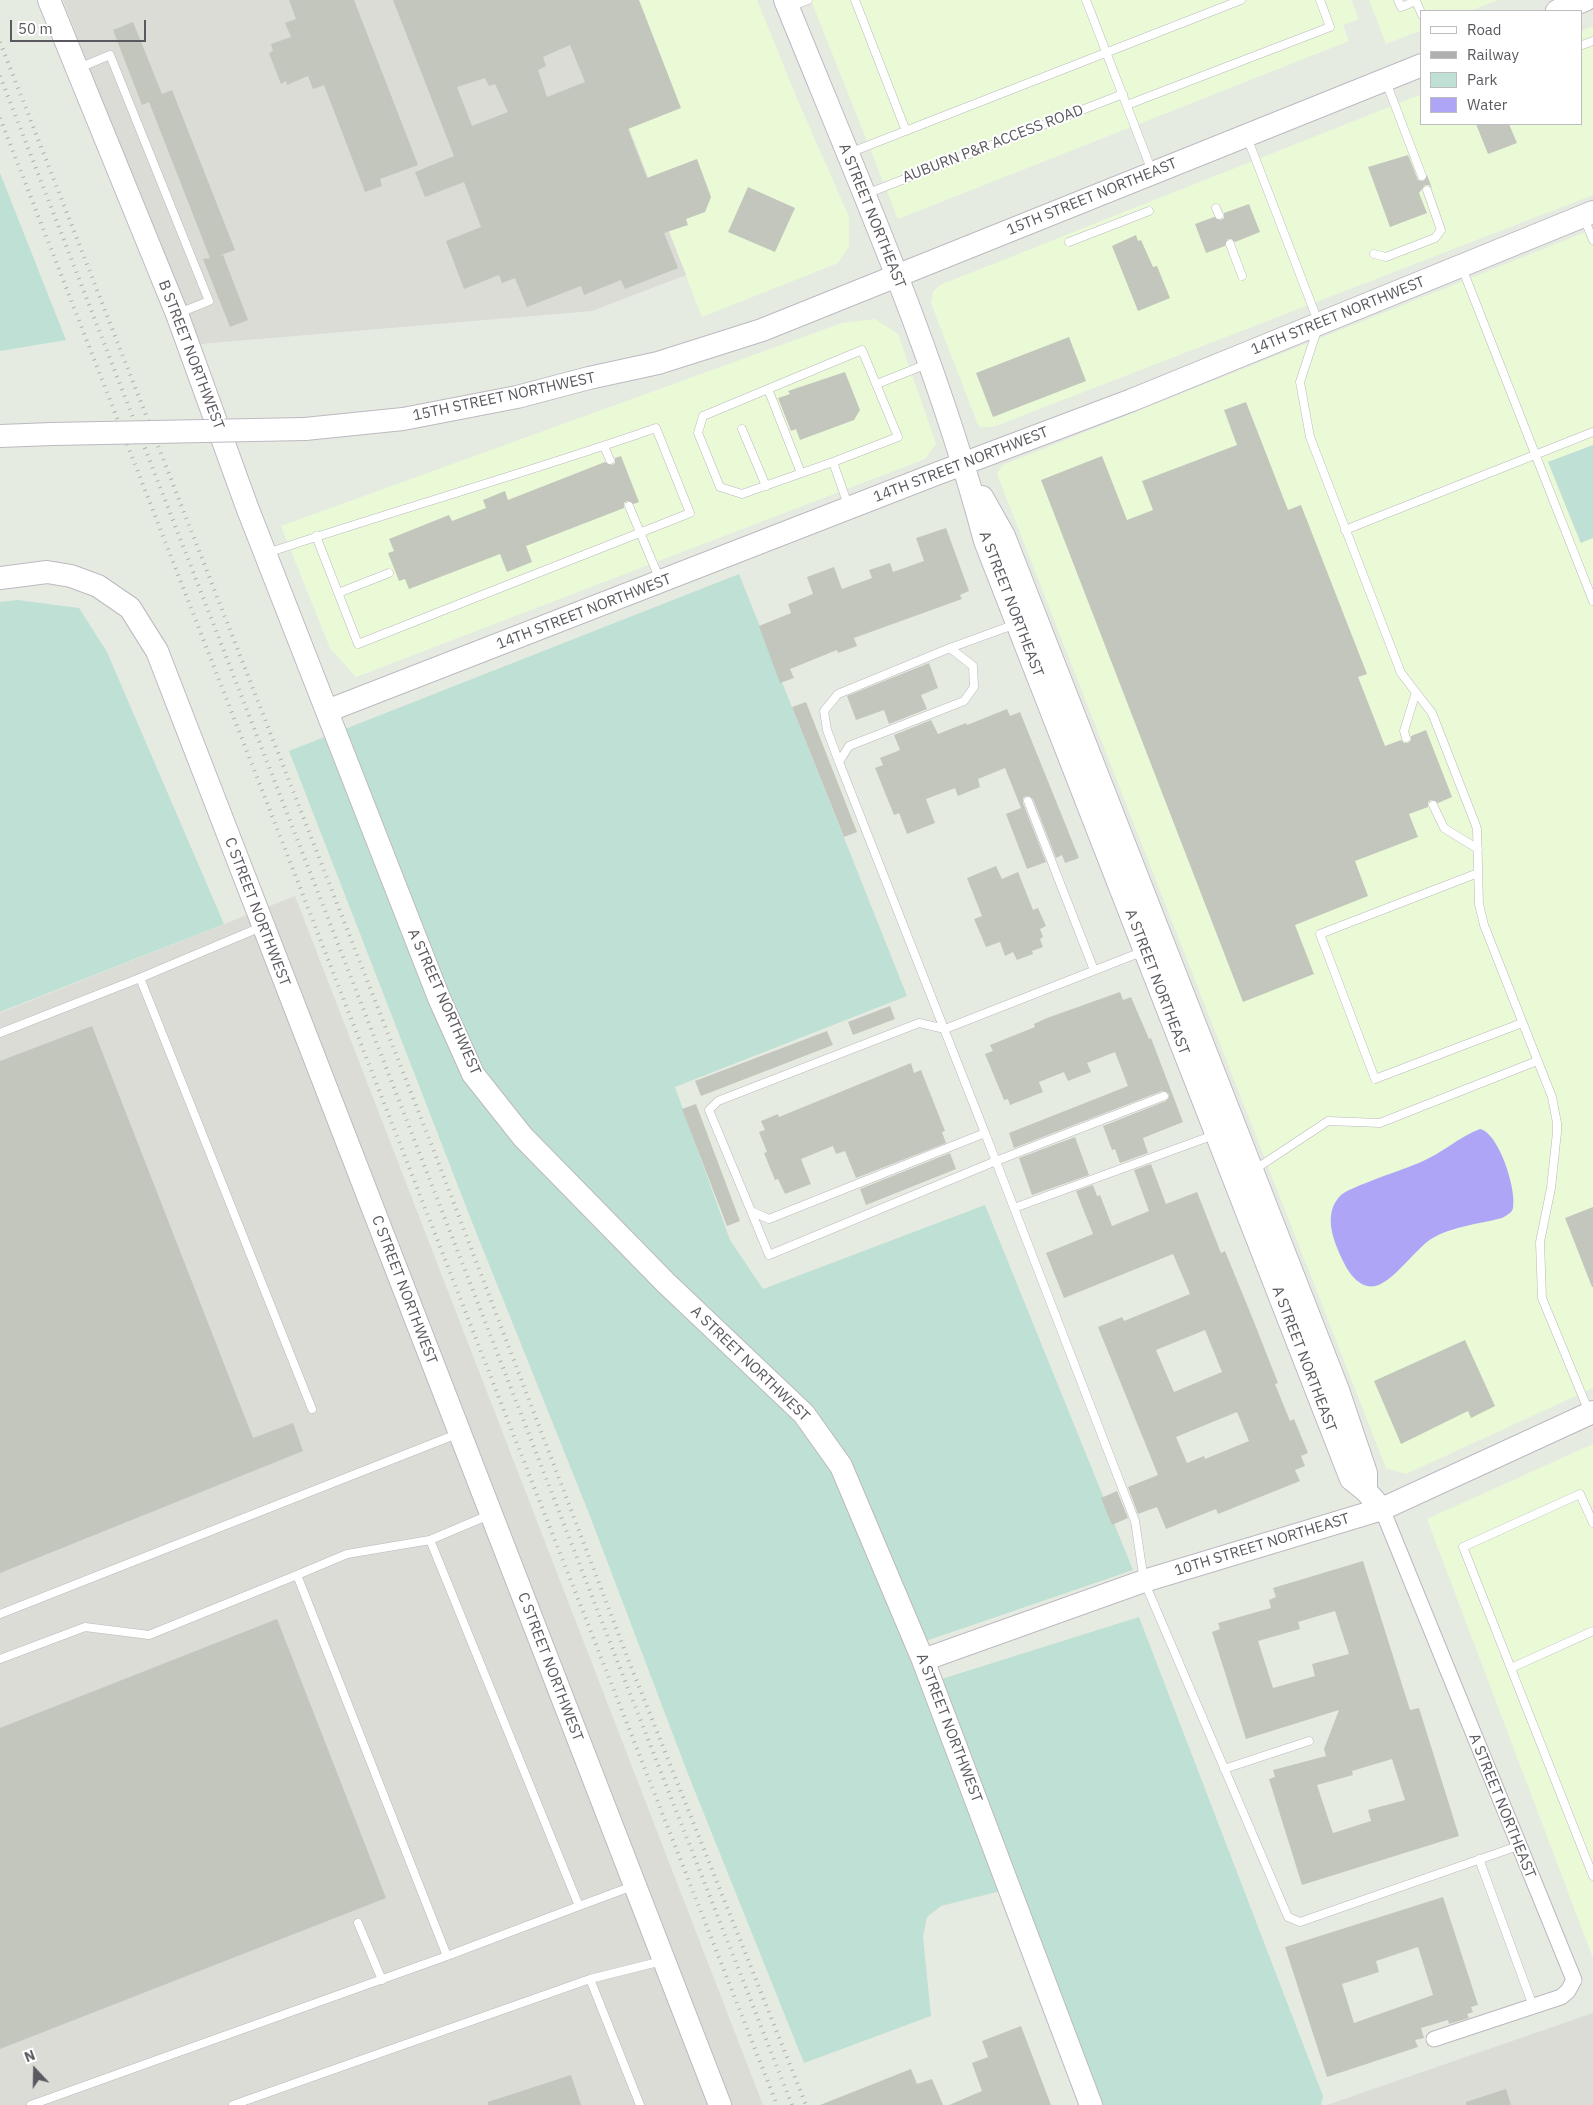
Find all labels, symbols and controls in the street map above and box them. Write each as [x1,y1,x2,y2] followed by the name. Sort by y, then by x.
[12,10,149,42] scale bar
[1420,10,1583,125] legend
[18,19,53,38] text: 50 m
[1467,20,1502,39] text: Road
[1467,45,1519,64] text: Railway
[1467,70,1497,89] text: Park
[1467,95,1507,114] text: Water
[900,101,1086,187] street label: AUBURN P&R ACCESS ROAD
[835,141,909,291] street label: A STREET NORTHEAST
[1004,155,1180,239] street label: 15TH STREET NORTHEAST
[1248,273,1428,359] street label: 14TH STREET NORTHWEST
[154,278,228,432] street label: B STREET NORTHWEST
[411,369,597,425] street label: 15TH STREET NORTHWEST
[871,423,1051,507] street label: 14TH STREET NORTHWEST
[975,529,1047,679] street label: A STREET NORTHEAST
[494,570,674,654] street label: 14TH STREET NORTHWEST
[220,835,294,989] street label: C STREET NORTHWEST
[1121,907,1193,1057] street label: A STREET NORTHEAST
[404,926,484,1078] street label: A STREET NORTHWEST
[367,1213,441,1367] street label: C STREET NORTHWEST
[1268,1284,1340,1434] street label: A STREET NORTHEAST
[687,1303,813,1425] street label: A STREET NORTHWEST
[1172,1510,1352,1580] street label: 10TH STREET NORTHEAST
[513,1590,587,1744] street label: C STREET NORTHWEST
[912,1651,986,1805] street label: A STREET NORTHWEST
[1465,1731,1539,1881] street label: A STREET NORTHEAST
[10,2045,60,2095] north arrow
[22,2046,38,2066] text: N

